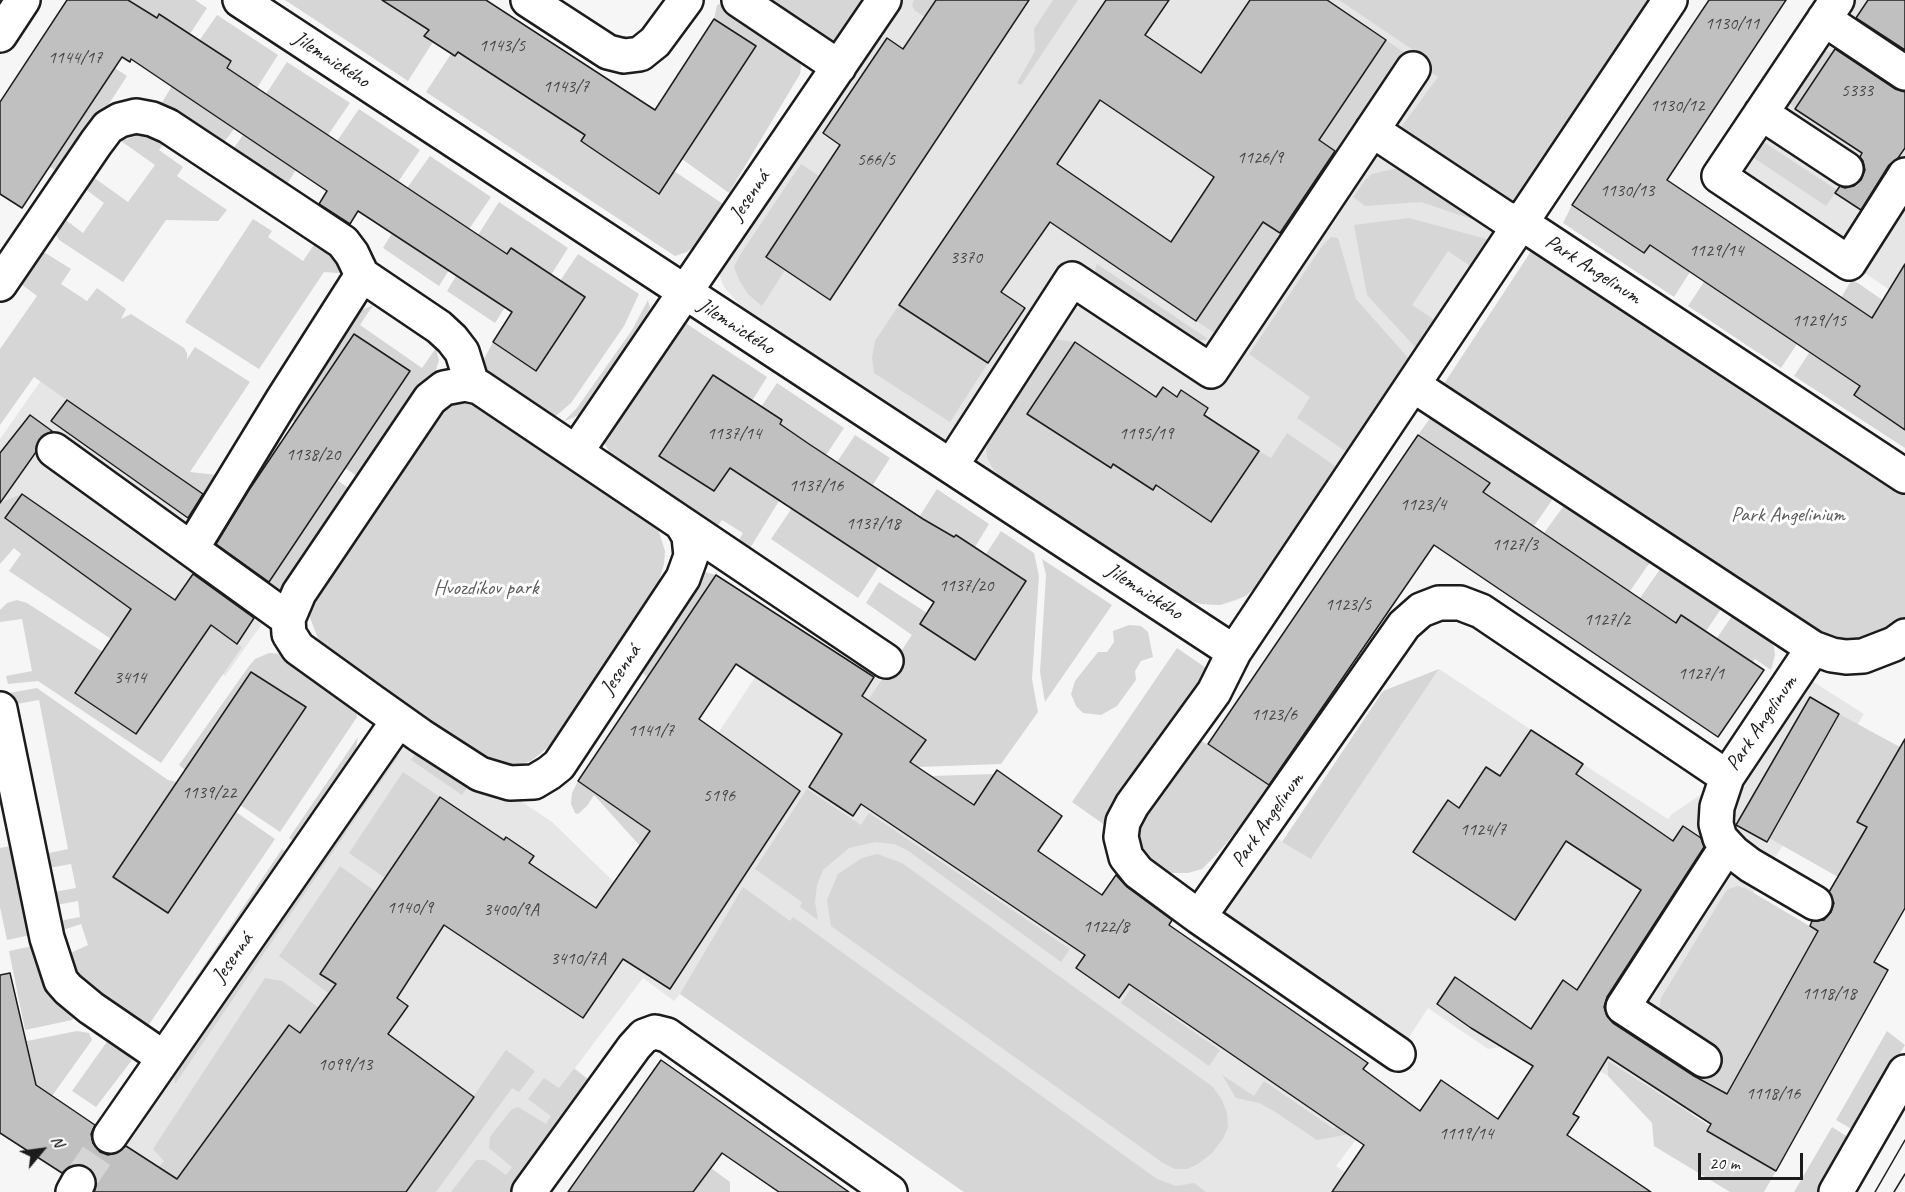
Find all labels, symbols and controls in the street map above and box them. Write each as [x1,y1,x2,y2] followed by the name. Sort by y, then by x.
[1705,13,1759,35] house number: 1130/11
[288,26,374,94] street label: Jilemnického
[479,35,525,57] house number: 1143/5
[48,47,102,69] house number: 1144/17
[543,76,589,98] house number: 1143/7
[1841,80,1873,102] house number: 5333
[1650,95,1704,117] house number: 1130/12
[1237,147,1283,169] house number: 1126/9
[857,149,895,171] house number: 566/5
[724,166,776,226] street label: Jesenná
[1600,180,1654,202] house number: 1130/13
[1540,229,1646,311] street label: Park Angelinum
[1689,240,1743,262] house number: 1129/14
[950,247,982,269] house number: 3370
[693,293,779,361] street label: Jilemnického
[1792,310,1846,332] house number: 1129/15
[707,423,761,445] house number: 1137/14
[1119,423,1173,445] house number: 1195/19
[286,444,340,466] house number: 1138/20
[789,475,843,497] house number: 1137/16
[1400,494,1446,516] house number: 1123/4
[1731,502,1845,528] park label: Park Angelinium
[846,513,900,535] house number: 1137/18
[1492,534,1538,556] house number: 1127/3
[1101,558,1187,626] street label: Jilemnického
[434,575,538,601] park label: Hvozdíkov park
[939,575,993,597] house number: 1137/20
[1325,594,1371,616] house number: 1123/5
[1584,609,1630,631] house number: 1127/2
[595,640,647,700] street label: Jesenná
[1678,663,1724,685] house number: 1127/1
[114,667,146,689] house number: 3414
[1721,670,1803,776] street label: Park Angelinum
[1251,704,1297,726] house number: 1123/6
[628,720,674,742] house number: 1141/7
[1226,768,1310,872] street label: Park Angelinum
[182,782,236,804] house number: 1139/22
[703,785,735,807] house number: 5196
[1460,819,1506,841] house number: 1124/7
[387,897,433,919] house number: 1140/9
[483,899,539,921] house number: 3400/9A
[1083,916,1129,938] house number: 1122/8
[207,928,259,988] street label: Jesenná
[550,948,606,970] house number: 3410/7A
[1802,983,1856,1005] house number: 1118/18
[318,1054,372,1076] house number: 1099/13
[1746,1083,1800,1105] house number: 1118/16
[12,1120,72,1180] north arrow
[1439,1123,1493,1145] house number: 1119/14
[47,1132,69,1150] text: N
[1701,1141,1806,1179] scale bar
[1709,1152,1740,1174] text: 20 m

